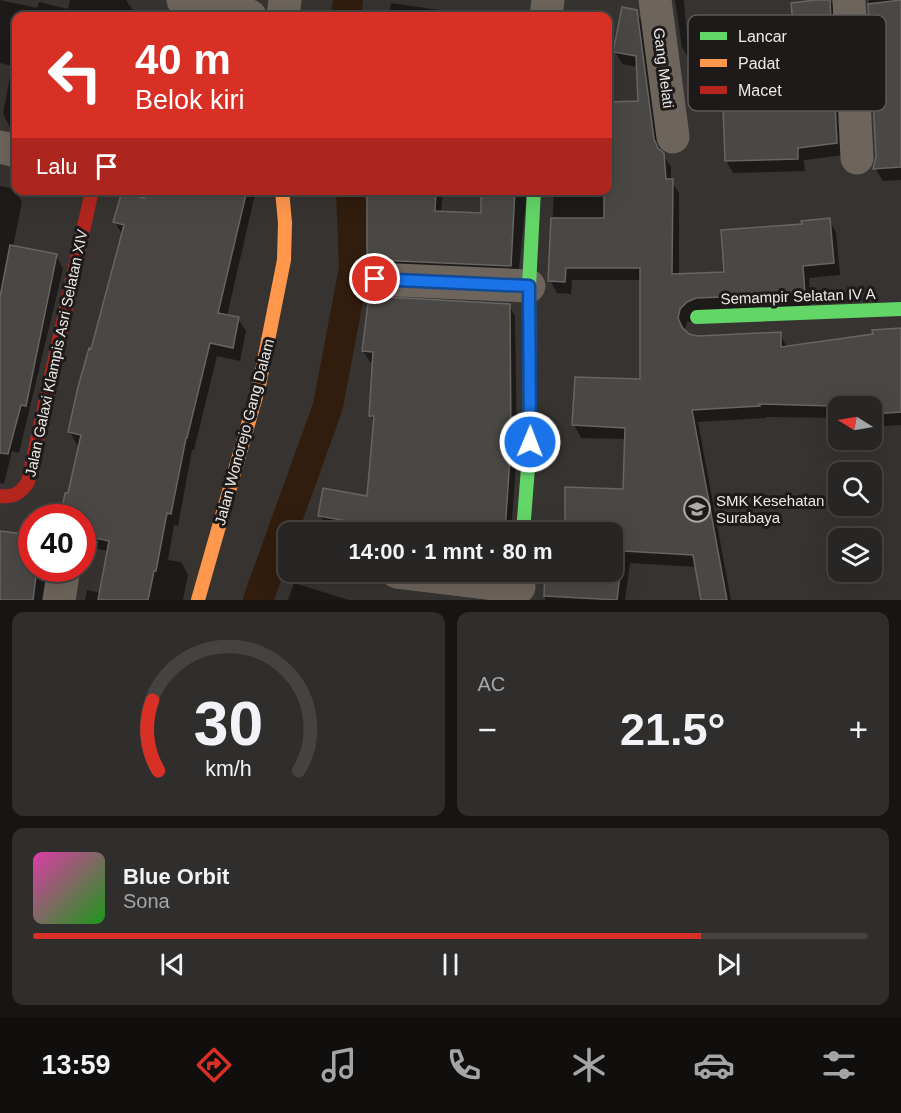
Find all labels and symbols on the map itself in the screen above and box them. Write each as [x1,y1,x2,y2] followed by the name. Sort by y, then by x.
[688,15,886,111] legend
[651,27,677,109] street label: Gang Melati
[738,28,788,45] text: Lancar
[738,55,780,72] text: Padat
[738,82,782,99] text: Macet
[21,228,91,478] street label: Jalan Galaxi Klampis Asri Selatan XIV
[349,253,400,304] pin
[720,285,876,307] street label: Semampir Selatan IV A
[211,337,277,527] street label: Jalan Wonorejo Gang Dalam
[828,396,882,450] north arrow
[498,410,562,474] position arrow
[716,492,824,526] place label: SMK Kesehatan Surabaya
[682,494,712,524] school or university icon: SMK Kesehatan Surabaya
[18,504,96,582] speed limit sign: 40

